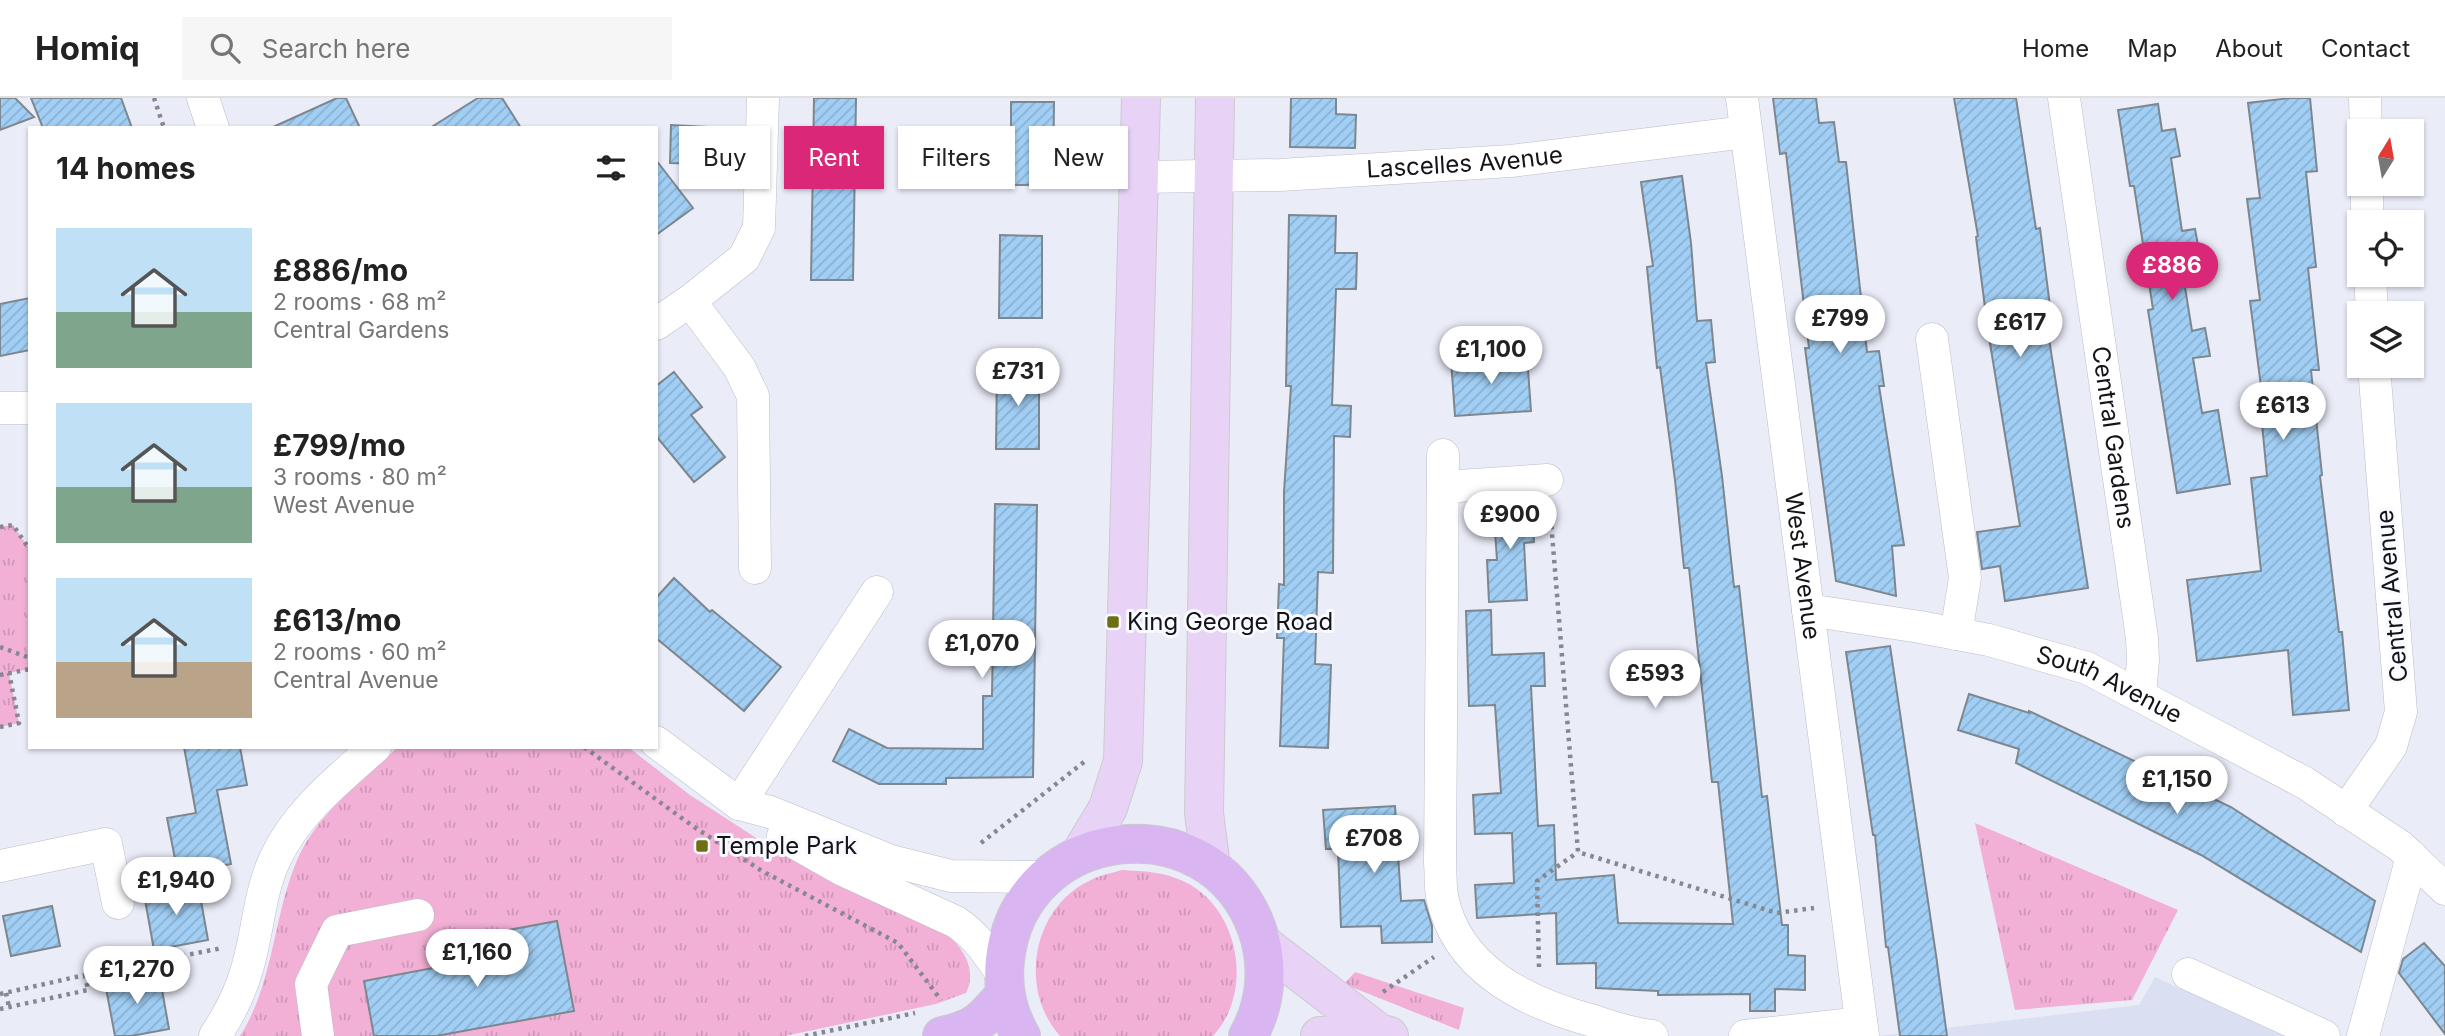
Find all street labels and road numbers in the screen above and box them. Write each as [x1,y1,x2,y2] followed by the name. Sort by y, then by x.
[1365,140,1564,184] street label: Lascelles Avenue
[2086,344,2141,531] street label: Central Gardens
[1779,491,1827,641] street label: West Avenue
[2370,509,2413,683] street label: Central Avenue
[2033,639,2187,729] street label: South Avenue

